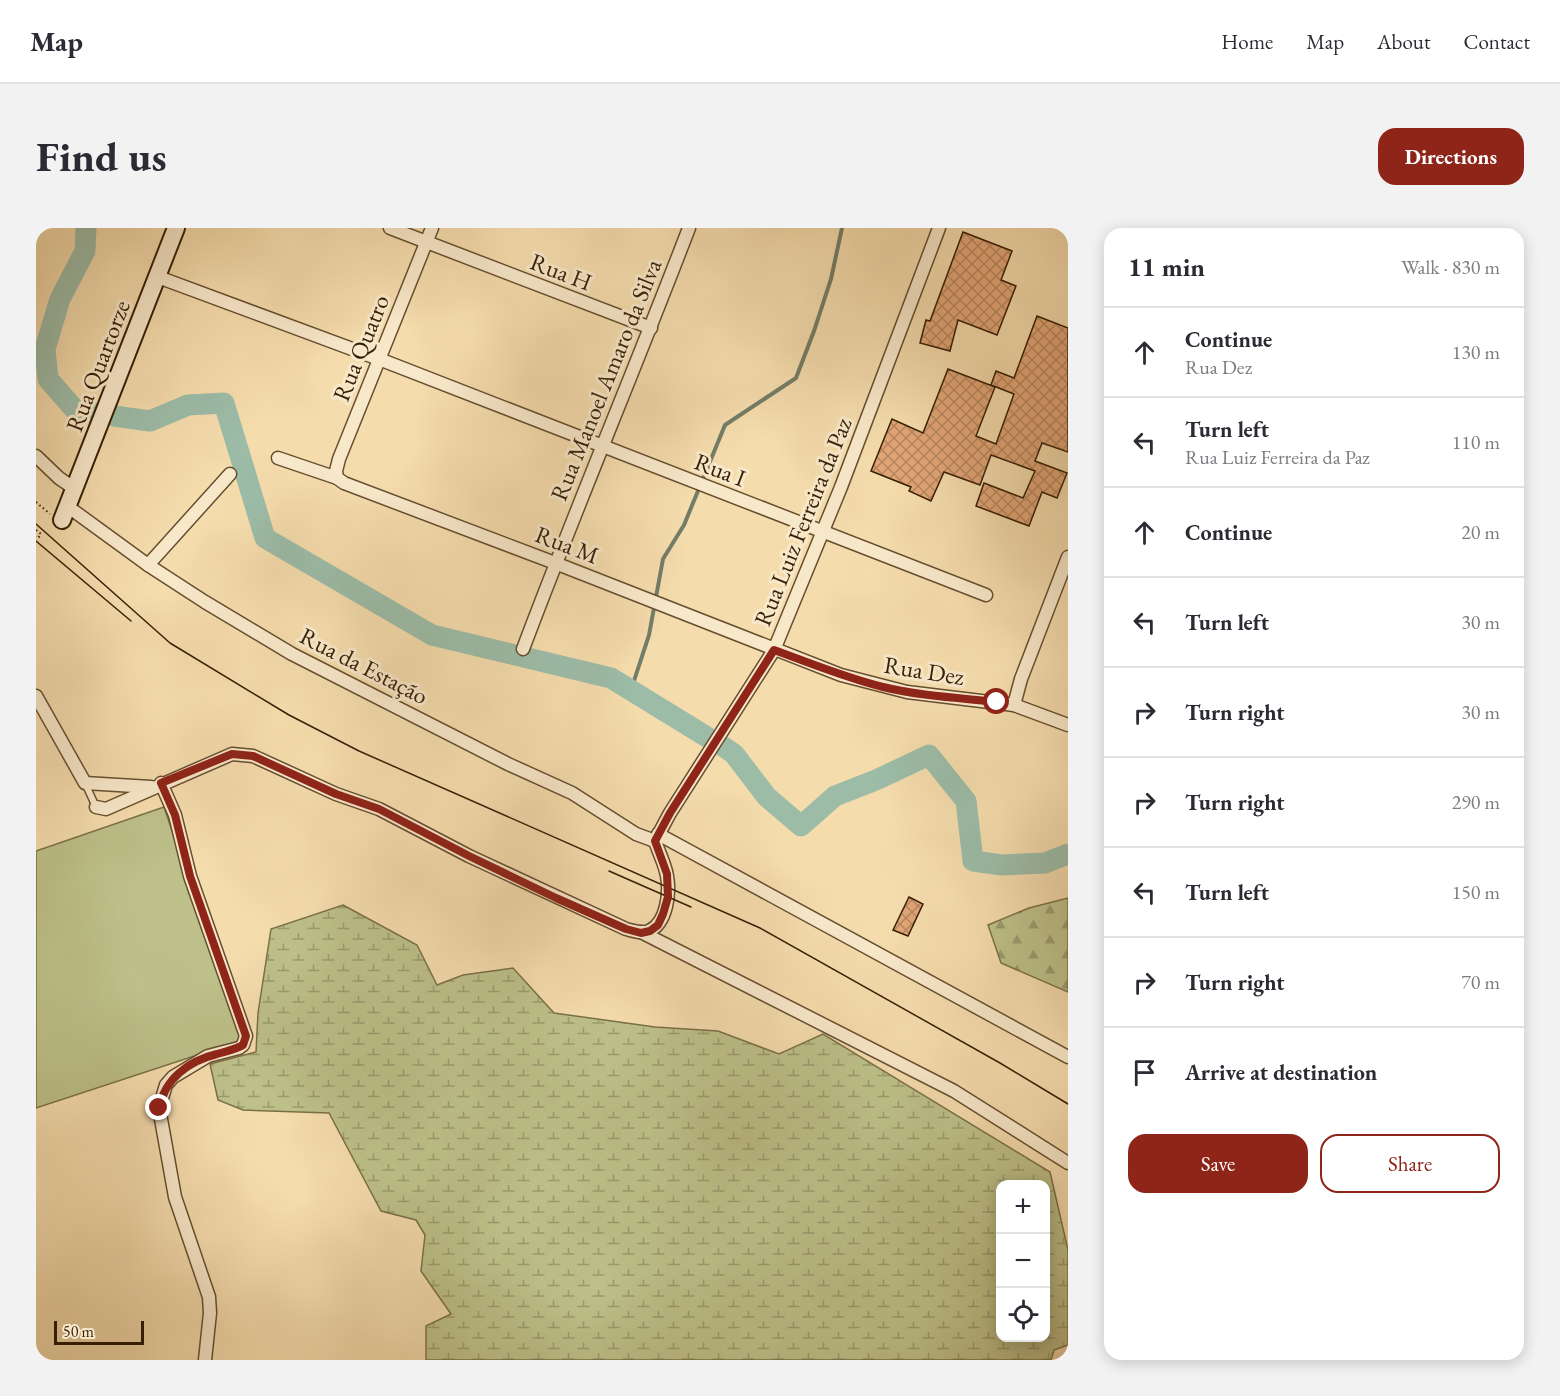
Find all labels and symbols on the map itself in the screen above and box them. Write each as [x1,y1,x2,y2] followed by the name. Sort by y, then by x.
[526,246,596,297] street label: Rua H
[543,254,668,505] street label: Rua Manoel Amaro da Silva
[325,290,396,406] street label: Rua Quatro
[58,296,137,436] street label: Rua Quartorze
[747,413,858,630] street label: Rua Luiz Ferreira da Paz
[690,446,750,493] street label: Rua I
[531,518,603,571] street label: Rua M
[295,620,434,711] street label: Rua da Estação
[882,649,966,692] street label: Rua Dez
[983,688,1009,714] route start
[145,1094,171,1120] route end
[54,1318,144,1346] scale bar

